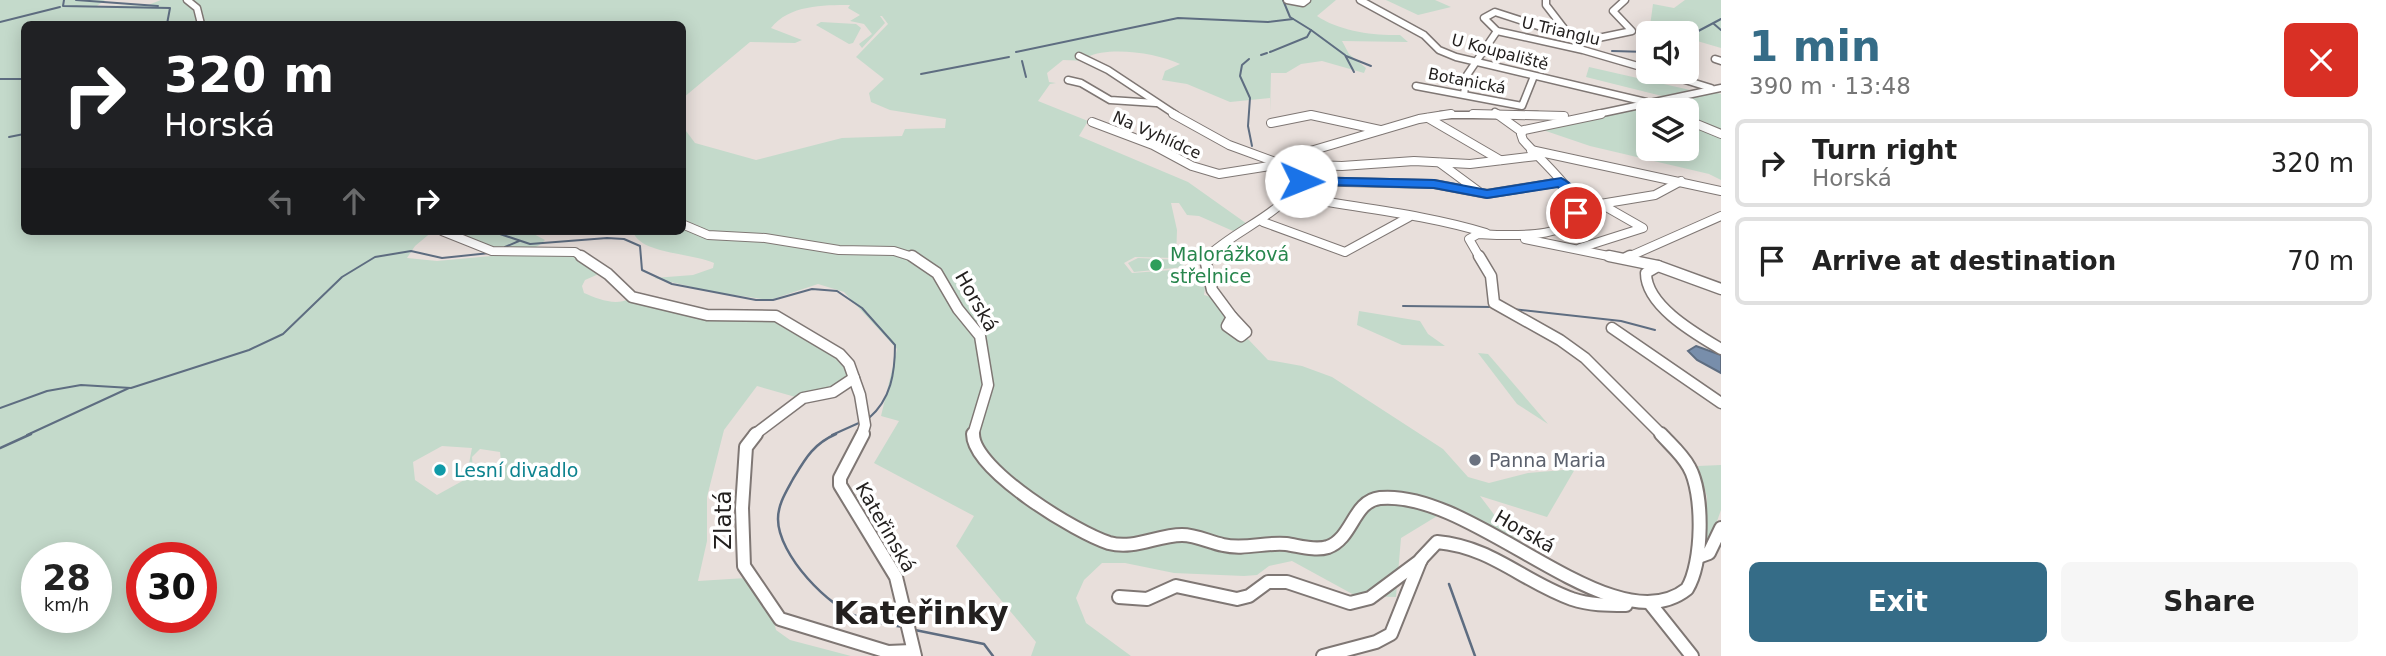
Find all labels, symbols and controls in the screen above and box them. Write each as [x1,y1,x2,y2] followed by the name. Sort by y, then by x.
[1520,13,1602,49] street label: U Trianglu
[1636,21,1699,161] map controls
[1636,21,1699,84] button: sound
[1749,22,1881,71] text: 1 min
[2284,23,2358,97] button: close
[1449,30,1551,74] street label: U Koupaliště
[164,47,334,104] text: 320 m
[49,49,140,140] icon: right
[1426,64,1508,98] street label: Botanická
[1749,73,1911,99] text: 390 m · 13:48
[1636,98,1699,161] button: layers
[164,106,275,144] text: Horská
[1110,107,1204,163] street label: Na Vyhlídce
[1812,135,1957,165] text: Turn right
[1264,144,1338,218] position arrow
[1753,144,1791,182] icon: right
[2271,148,2354,178] text: 320 m
[1812,165,1892,191] text: Horská
[262,182,300,220] icon: left
[335,182,373,220] icon: ahead
[408,182,446,220] icon: right
[1546,183,1606,243] pin
[1557,194,1595,232] icon: arrive
[1753,242,1791,280] icon: arrive
[1170,243,1289,287] place label: Malorážková střelnice
[1812,246,2116,276] text: Arrive at destination
[2287,246,2354,276] text: 70 m
[1148,257,1164,273] marker: Malorážková střelnice
[951,267,1003,335] street label: Horská
[1489,449,1606,471] place label: Panna Maria
[1467,452,1483,468] marker: Panna Maria
[454,459,578,481] place label: Lesní divadlo
[432,462,448,478] marker: Lesní divadlo
[851,478,921,576] street label: Kateřinská
[710,490,736,550] street label: Zlatá
[1491,505,1559,557] street label: Horská
[126,542,217,633] speed limit sign: 30
[42,558,91,598] text: 28
[1749,562,2047,642] button: Exit
[2061,562,2358,642] button: Share
[44,594,89,615] text: km/h
[833,594,1009,632] district label: Kateřinky

